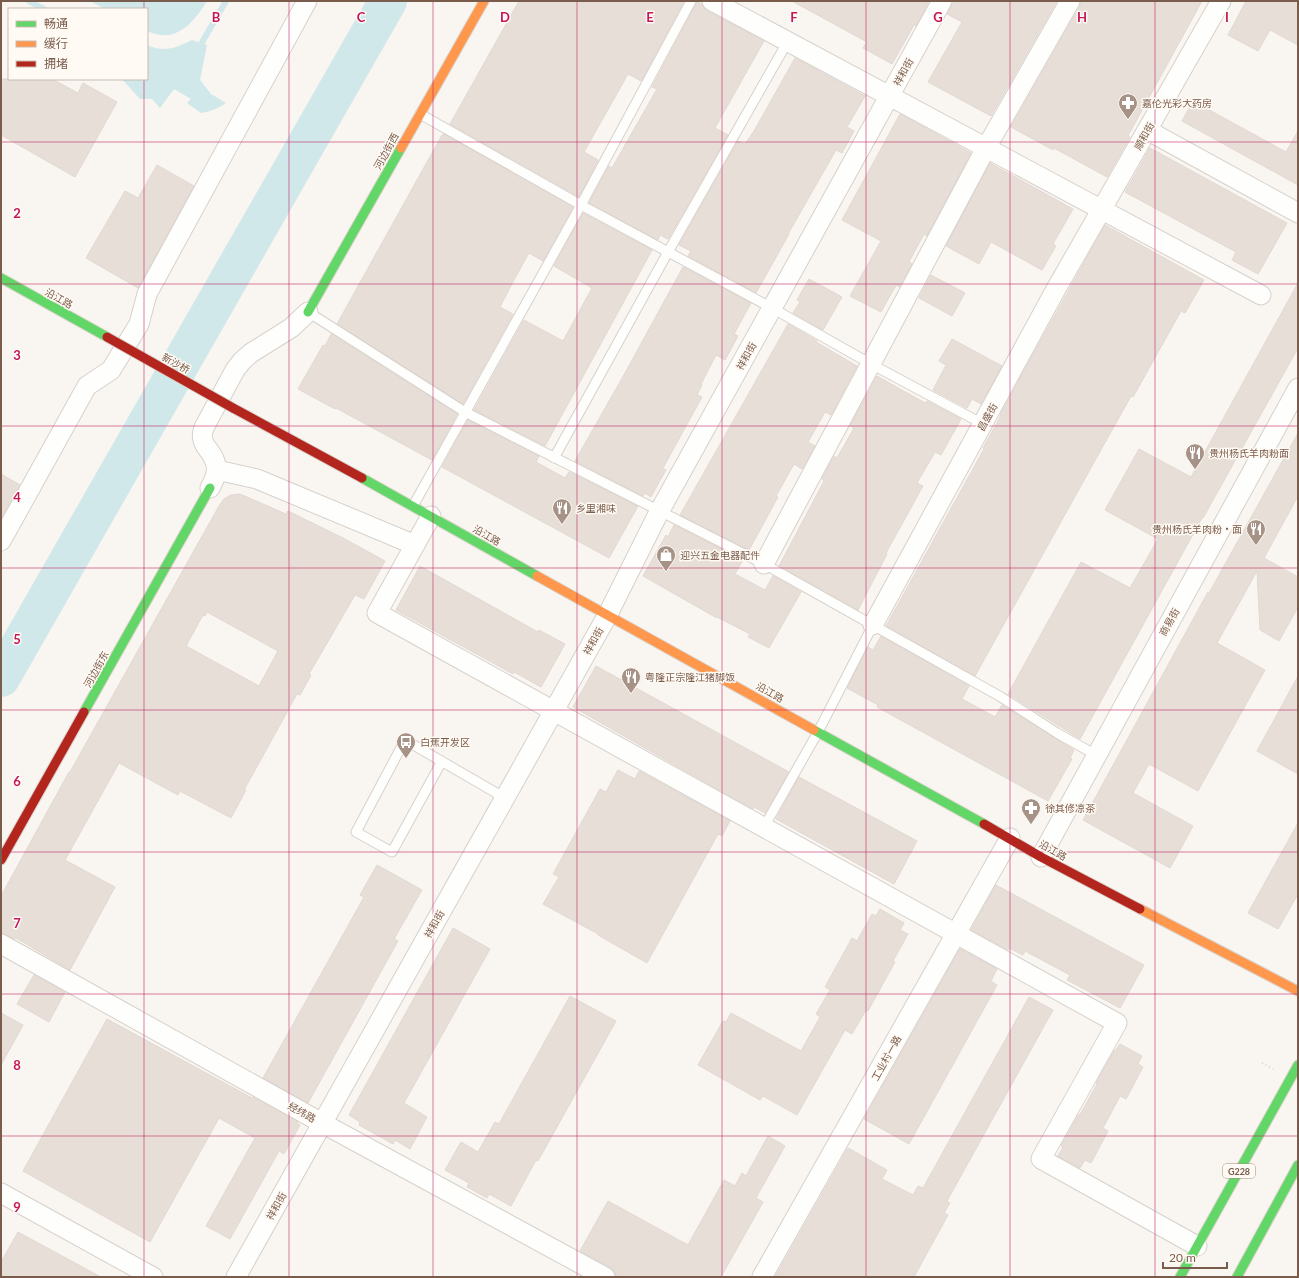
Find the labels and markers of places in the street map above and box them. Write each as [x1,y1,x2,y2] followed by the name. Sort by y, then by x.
[1117,92,1139,120] pharmacy icon: 嘉伦光彩大药房
[1142,97,1212,109] place label: 嘉伦光彩大药房
[1184,442,1206,470] restaurant icon: 贵州杨氏羊肉粉面
[1209,447,1289,459] place label: 贵州杨氏羊肉粉面
[551,497,573,525] restaurant icon: 乡里湘味
[576,502,616,514] place label: 乡里湘味
[1245,518,1267,546] restaurant icon: 贵州杨氏羊肉粉・面
[1152,523,1242,535] place label: 贵州杨氏羊肉粉・面
[655,544,677,572] shop icon: 迎兴五金电器配件
[680,549,760,561] place label: 迎兴五金电器配件
[620,666,642,694] restaurant icon: 粤隆正宗隆江猪脚饭
[645,671,735,683] place label: 粤隆正宗隆江猪脚饭
[395,731,417,759] bus stop icon: 白蕉开发区
[420,736,470,748] place label: 白蕉开发区
[1020,797,1042,825] pharmacy icon: 徐其修凉茶
[1045,802,1096,814] place label: 徐其修凉茶

